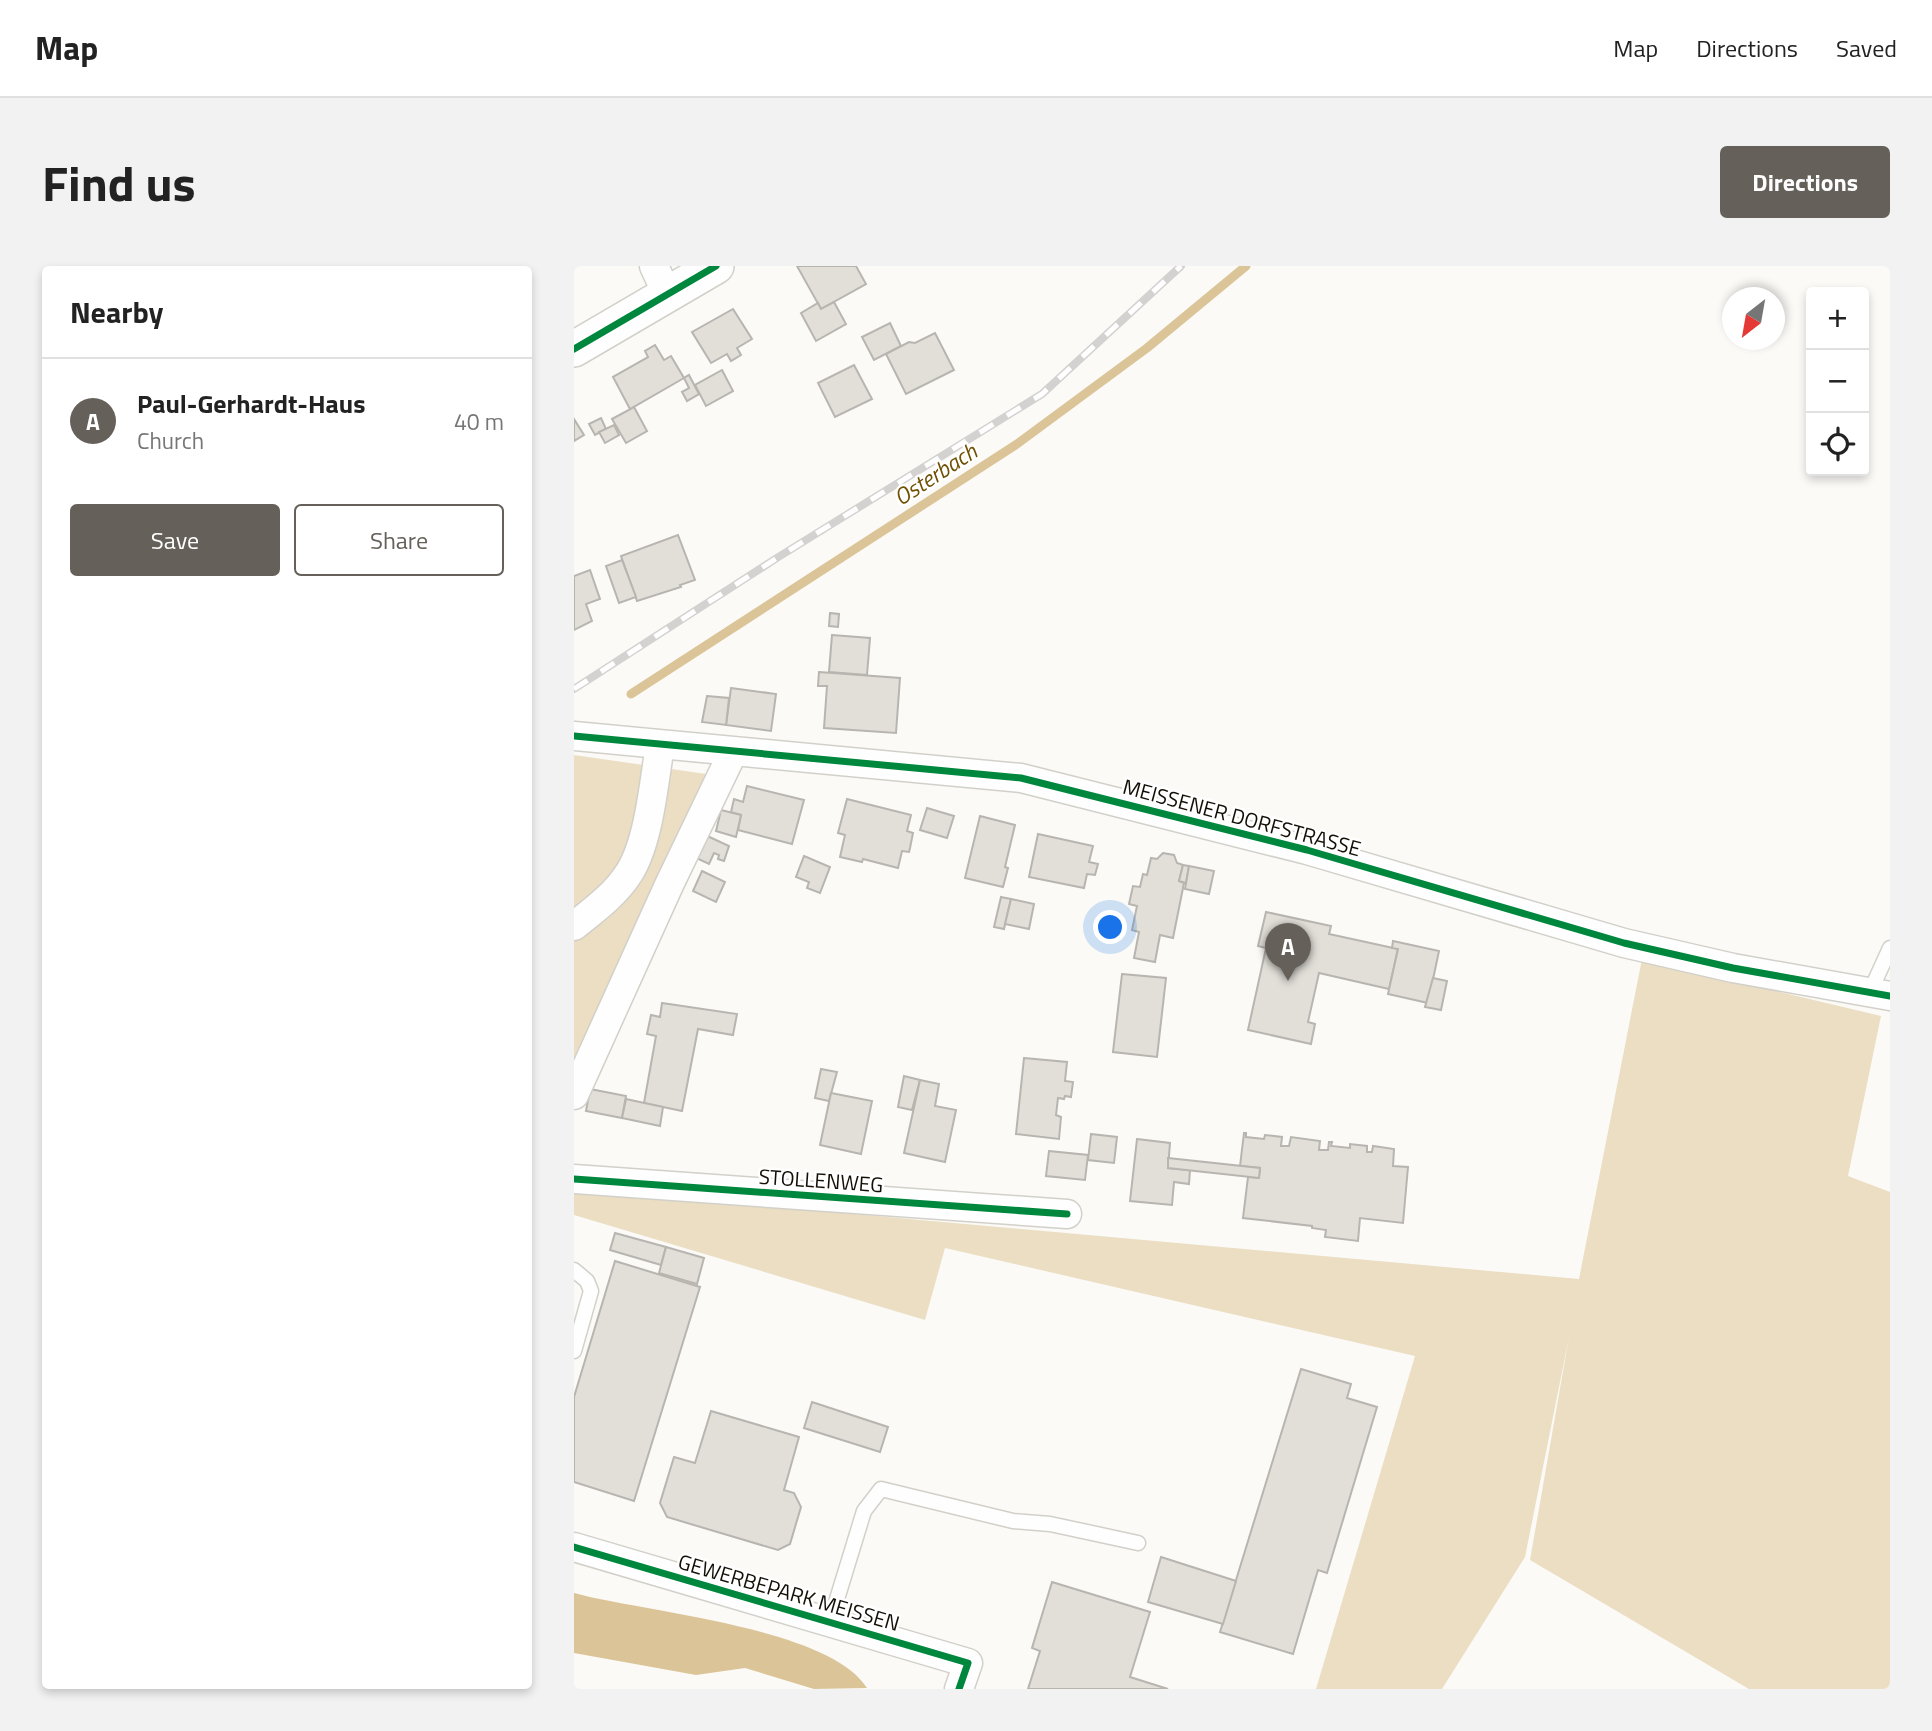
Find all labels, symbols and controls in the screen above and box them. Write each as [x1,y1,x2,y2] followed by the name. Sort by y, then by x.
[35,23,98,73] text: Map
[1613,30,1658,66] text: Map
[1696,30,1798,66] text: Directions
[1836,30,1897,66] text: Saved
[42,145,196,220] text: Find us
[1720,146,1890,218] button: Directions
[1722,287,1785,350] north arrow
[1806,287,1869,476] map controls
[1806,287,1869,350] button: +
[70,289,163,335] text: Nearby
[1806,350,1869,413] button: −
[137,384,366,423] text: Paul-Gerhardt-Haus
[86,404,100,439] text: A
[454,404,504,439] text: 40 m
[1806,413,1869,476] button: locate
[137,423,204,458] text: Church
[886,434,984,514] water label: Osterbach
[70,504,280,576] button: Save
[294,504,504,576] button: Share
[1119,770,1365,864] street label: MEISSENER DORFSTRASSE
[1093,910,1127,944] your location
[1265,923,1311,981] pin: A
[758,1160,884,1200] street label: STOLLENWEG
[674,1545,904,1639] street label: GEWERBEPARK MEISSEN

